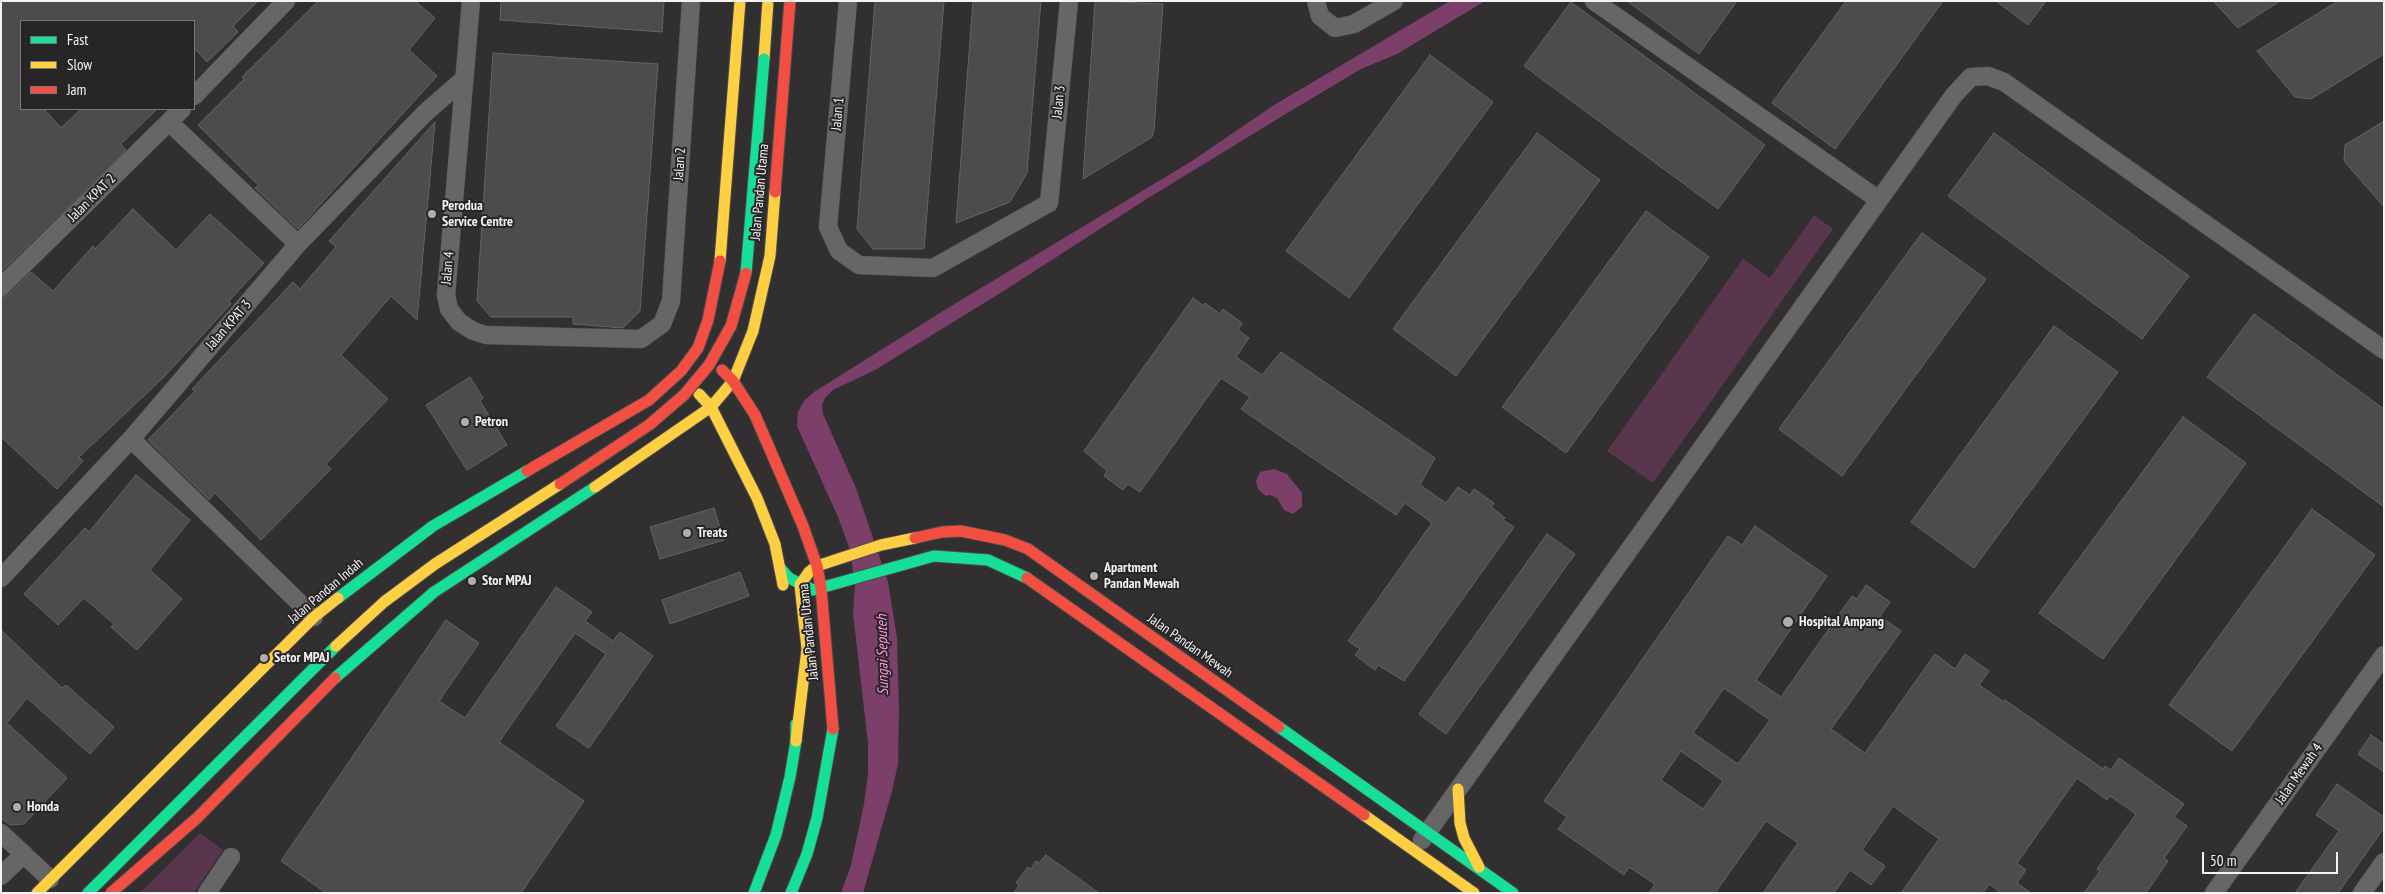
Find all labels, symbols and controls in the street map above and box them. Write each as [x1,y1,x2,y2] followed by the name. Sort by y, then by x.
[20,20,195,110] legend
[67,30,88,49] text: Fast
[67,55,92,74] text: Slow
[67,80,86,99] text: Jam
[1049,85,1069,119] street label: Jalan 3
[828,97,848,131] street label: Jalan 1
[747,143,773,241] street label: Jalan Pandan Utama
[670,147,690,181] street label: Jalan 2
[65,171,119,225] street label: Jalan KPAT 2
[442,198,513,230] place label: Perodua Service Centre
[426,208,438,220] marker: Perodua Service Centre
[438,251,458,285] street label: Jalan 4
[203,297,255,353] street label: Jalan KPAT 3
[475,414,508,430] place label: Petron
[459,416,471,428] marker: Petron
[697,525,727,541] place label: Treats
[681,527,693,539] marker: Treats
[285,555,367,627] street label: Jalan Pandan Indah
[1104,560,1179,592] place label: Apartment Pandan Mewah
[1088,570,1100,582] marker: Apartment Pandan Mewah
[482,573,532,589] place label: Stor MPAJ
[466,575,478,587] marker: Stor MPAJ
[796,583,822,681] street label: Jalan Pandan Utama
[1144,610,1236,682] street label: Jalan Pandan Mewah
[873,614,893,696] water label: Sungai Seputeh
[1799,614,1884,630] place label: Hospital Ampang
[1781,615,1795,629] marker: Hospital Ampang
[274,650,330,666] place label: Setor MPAJ
[258,652,270,664] marker: Setor MPAJ
[2272,740,2326,808] street label: Jalan Mewah 4
[27,799,59,815] place label: Honda
[11,801,23,813] marker: Honda
[2205,842,2341,874] scale bar
[2210,851,2236,870] text: 50 m

